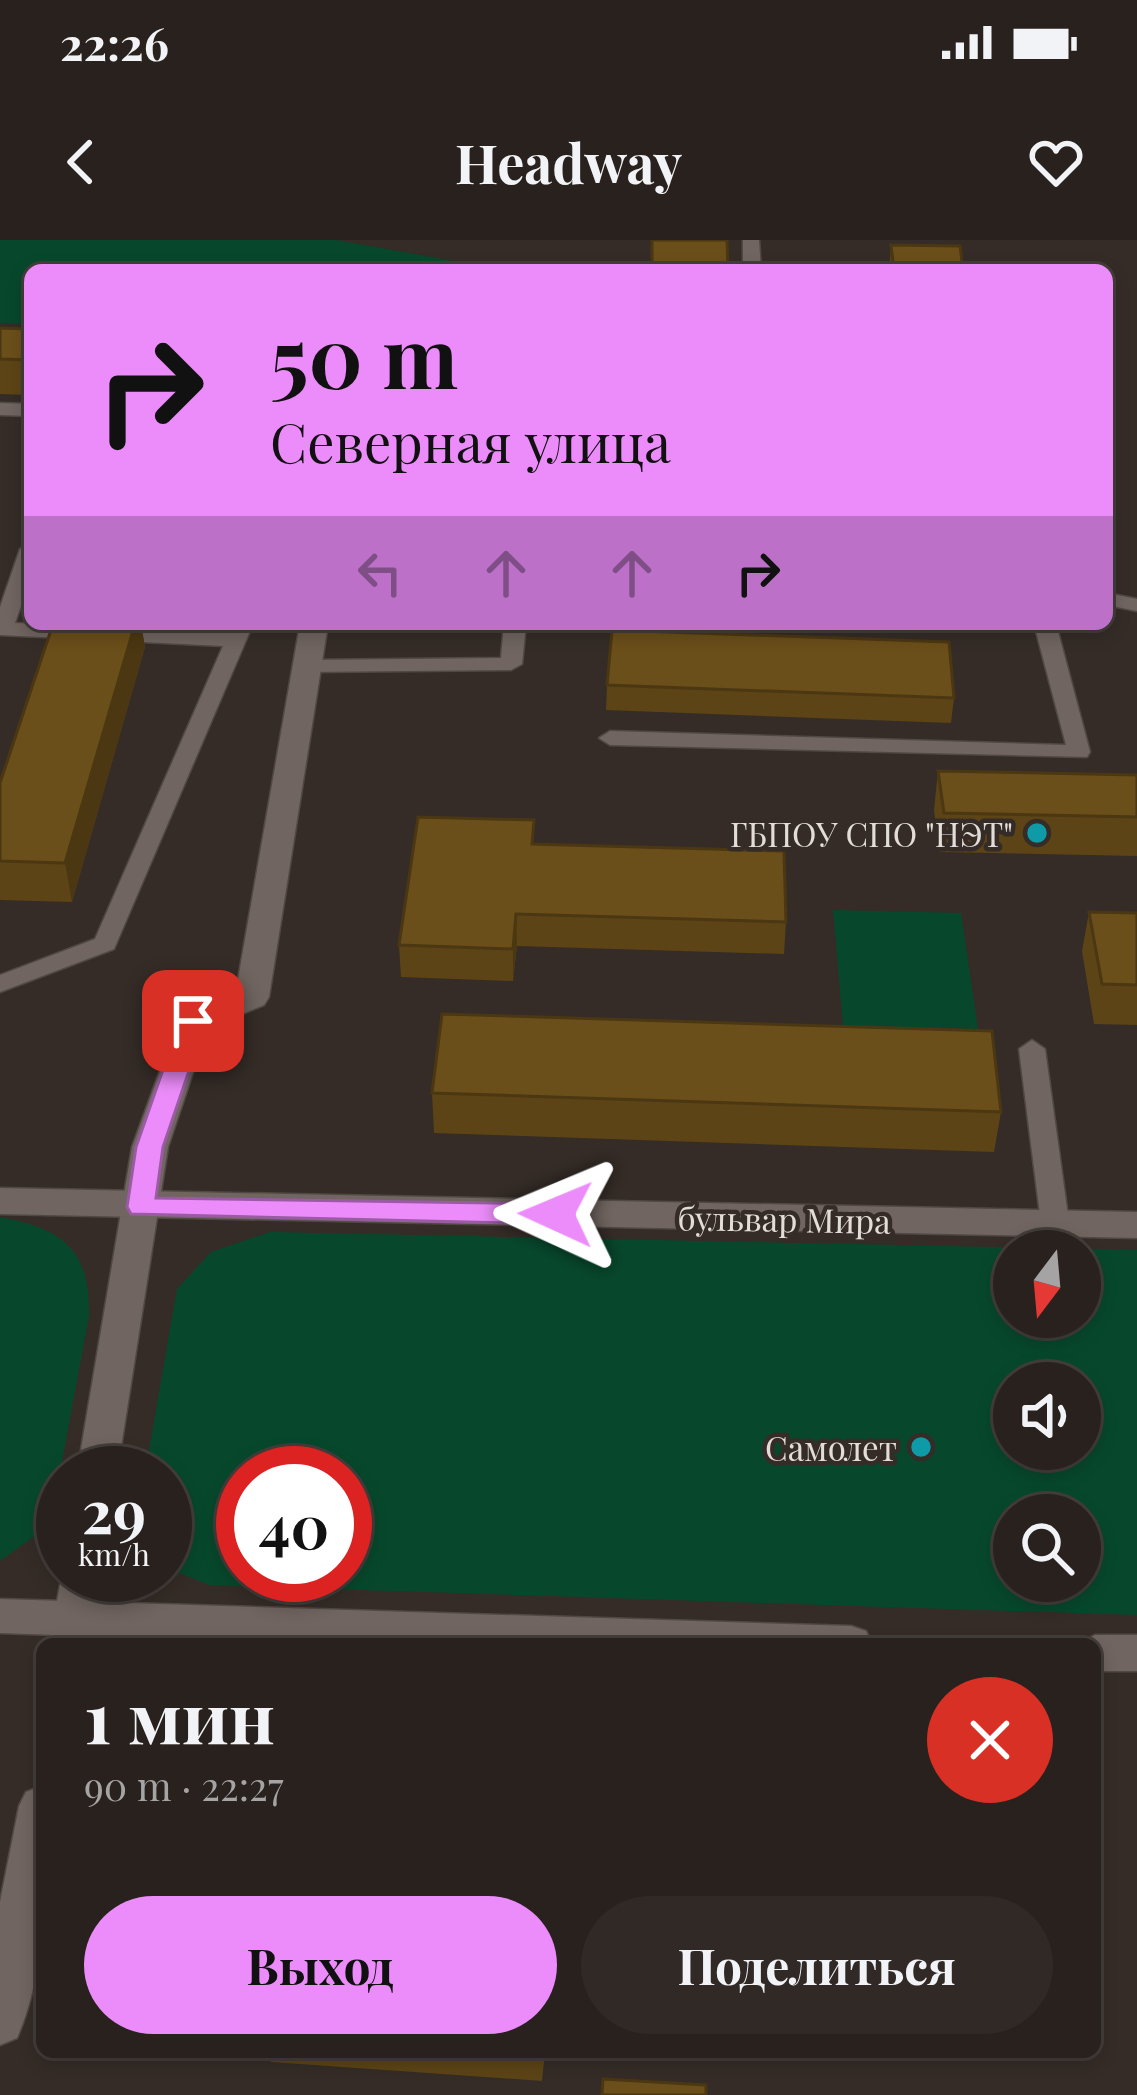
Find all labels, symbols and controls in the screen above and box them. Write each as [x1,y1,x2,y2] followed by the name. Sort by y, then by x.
[60,12,169,72] text: 22:26
[455,126,682,198] text: Headway
[48,129,114,195] icon: back
[1023,129,1089,195] icon: heart
[270,298,458,410] text: 50 m
[72,312,228,468] icon: right
[270,405,671,477] text: Северная улица
[347,540,413,606] icon: left
[473,540,539,606] icon: ahead
[599,540,665,606] icon: ahead
[725,540,791,606] icon: right
[730,811,1013,855] place label: ГБПОУ СПО "НЭТ"
[1024,820,1050,846] marker: ГБПОУ СПО "НЭТ"
[142,970,244,1072] pin
[160,988,226,1054] icon: arrive
[493,1151,619,1277] position arrow
[677,1194,892,1242] street label: бульвар Мира
[993,1230,1101,1338] north arrow
[993,1230,1101,1602] map controls
[993,1362,1101,1470] button: sound
[765,1425,897,1469] place label: Самолет
[908,1434,934,1460] marker: Самолет
[216,1446,372,1602] speed limit sign: 40
[82,1469,146,1549] text: 29
[993,1494,1101,1602] button: search
[78,1534,150,1574] text: km/h
[84,1666,275,1762] text: 1 мин
[927,1677,1053,1803] button: close
[84,1759,284,1811] text: 90 m · 22:27
[84,1896,557,2034] button: Выход
[581,1896,1053,2034] button: Поделиться

